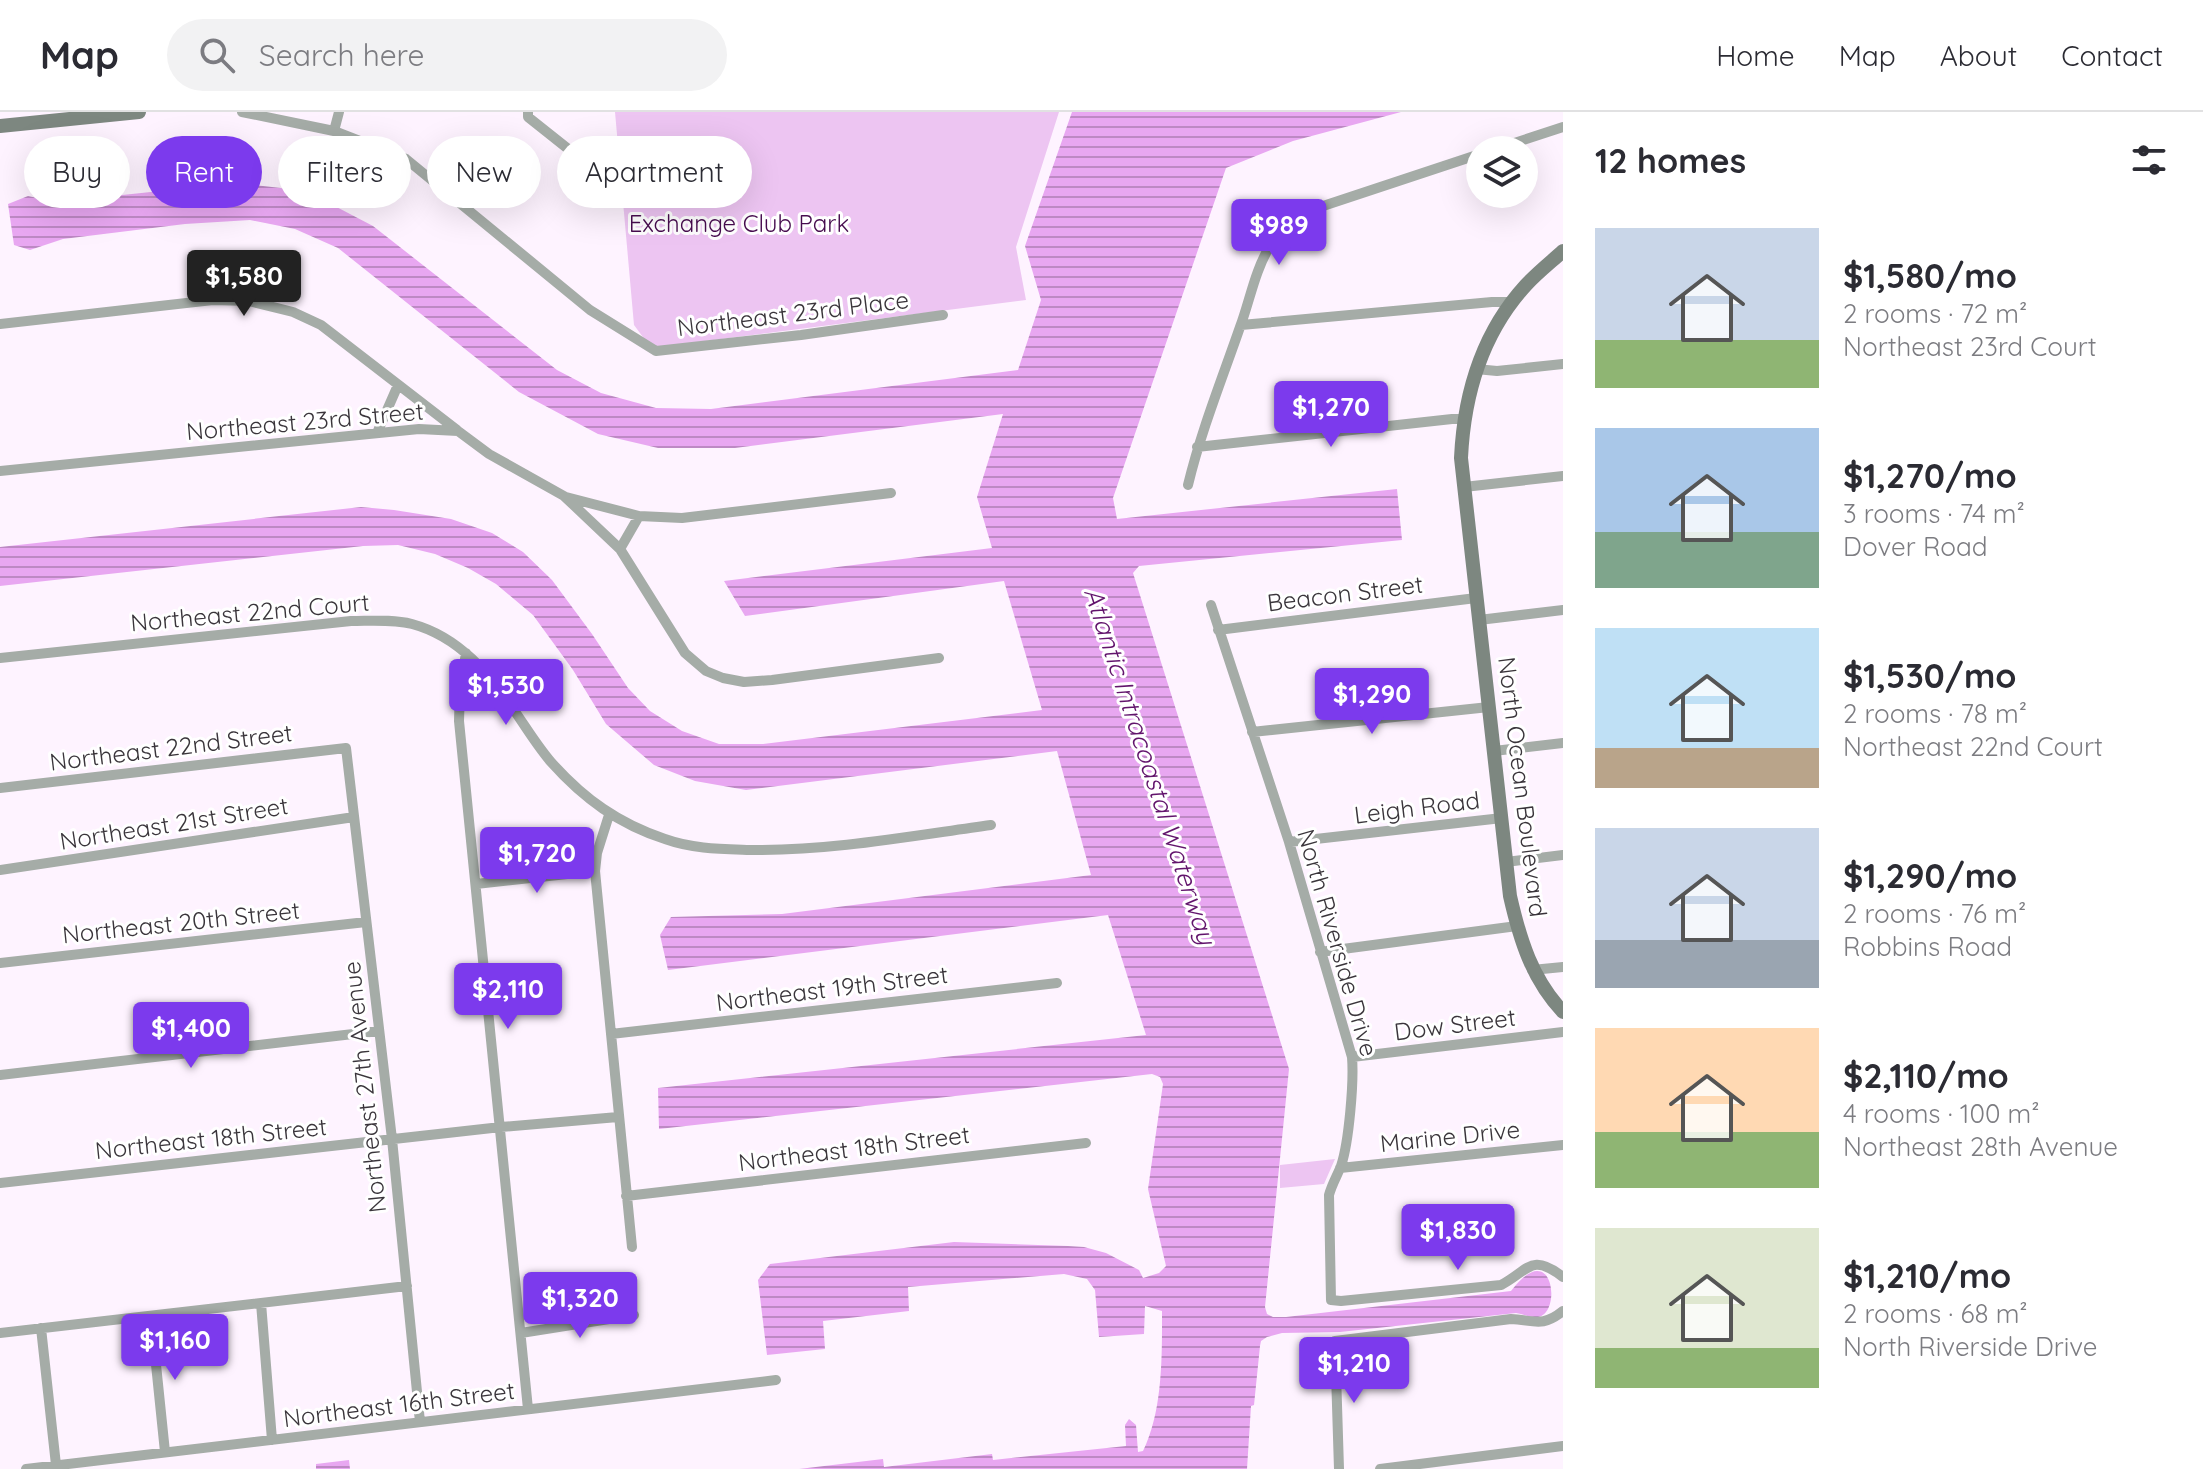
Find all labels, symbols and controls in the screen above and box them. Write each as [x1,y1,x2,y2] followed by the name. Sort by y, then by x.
[167,19,727,91] search box
[40,31,119,79] text: Map
[195,33,239,77] icon: search
[259,36,424,74] text: Search here
[1716,38,1795,73] text: Home
[1839,38,1896,73] text: Map
[1940,38,2017,73] text: About
[2061,38,2163,73] text: Contact
[24,136,130,208] chip: Buy
[146,136,262,208] chip: Rent
[278,136,411,208] chip: Filters
[427,136,541,208] chip: New
[557,136,752,208] chip: Apartment
[1466,136,1538,208] map controls
[1466,136,1538,208] button: layers
[2127,138,2171,182] icon: filters
[1595,139,1746,182] text: 12 homes
[1232,199,1326,267] pin: $989
[629,208,849,238] park label: Exchange Club Park
[1249,208,1309,241] text: $989
[179,250,309,318] pin: $1,580
[1843,254,2017,297] text: $1,580/mo
[205,259,283,292] text: $1,580
[1659,260,1755,356] icon: home
[675,284,910,342] street label: Northeast 23rd Place
[1843,297,2027,330] text: 2 rooms · 72 m²
[1843,330,2097,363] text: Northeast 23rd Court
[1266,381,1396,449] pin: $1,270
[1292,390,1370,423] text: $1,270
[185,396,425,446] street label: Northeast 23rd Street
[1843,454,2017,497] text: $1,270/mo
[1659,460,1755,556] icon: home
[1843,497,2025,530] text: 3 rooms · 74 m²
[1843,530,1987,563] text: Dover Road
[1265,569,1424,617] street label: Beacon Street
[1077,583,1224,950] water label: Atlantic Intracoastal Waterway
[129,587,371,637] street label: Northeast 22nd Court
[1843,654,2016,697] text: $1,530/mo
[1492,655,1554,919] street label: North Ocean Boulevard
[441,659,571,727] pin: $1,530
[1659,660,1755,756] icon: home
[467,668,545,701] text: $1,530
[1307,668,1437,736] pin: $1,290
[1333,677,1411,710] text: $1,290
[1843,697,2027,730] text: 2 rooms · 78 m²
[48,717,294,777] street label: Northeast 22nd Street
[1843,730,2103,763] text: Northeast 22nd Court
[1352,784,1481,830] street label: Leigh Road
[57,790,290,856] street label: Northeast 21st Street
[1291,826,1385,1060] street label: North Riverside Drive
[472,827,602,895] pin: $1,720
[498,836,576,869] text: $1,720
[1843,854,2017,897] text: $1,290/mo
[1659,860,1755,956] icon: home
[61,895,301,949] street label: Northeast 20th Street
[1843,897,2026,930] text: 2 rooms · 76 m²
[1843,930,2012,963] text: Robbins Road
[714,959,949,1017] street label: Northeast 19th Street
[336,960,392,1214] street label: Northeast 27th Avenue
[443,963,573,1031] pin: $2,110
[472,972,544,1005] text: $2,110
[126,1002,256,1070] pin: $1,400
[1392,1002,1517,1046] street label: Dow Street
[151,1011,231,1044] text: $1,400
[1843,1054,2009,1097] text: $2,110/mo
[1659,1060,1755,1156] icon: home
[1843,1097,2039,1130] text: 4 rooms · 100 m²
[94,1111,328,1165] street label: Northeast 18th Street
[1378,1114,1521,1158] street label: Marine Drive
[736,1119,971,1177] street label: Northeast 18th Street
[1843,1130,2118,1163] text: Northeast 28th Avenue
[1393,1204,1523,1272] pin: $1,830
[1420,1213,1496,1246] text: $1,830
[1843,1254,2011,1297] text: $1,210/mo
[1659,1260,1755,1356] icon: home
[515,1272,645,1340] pin: $1,320
[541,1281,619,1314] text: $1,320
[1843,1297,2028,1330] text: 2 rooms · 68 m²
[110,1314,240,1382] pin: $1,160
[139,1323,211,1356] text: $1,160
[1843,1330,2098,1363] text: North Riverside Drive
[1289,1337,1419,1405] pin: $1,210
[1317,1346,1391,1379] text: $1,210
[282,1375,516,1433] street label: Northeast 16th Street

